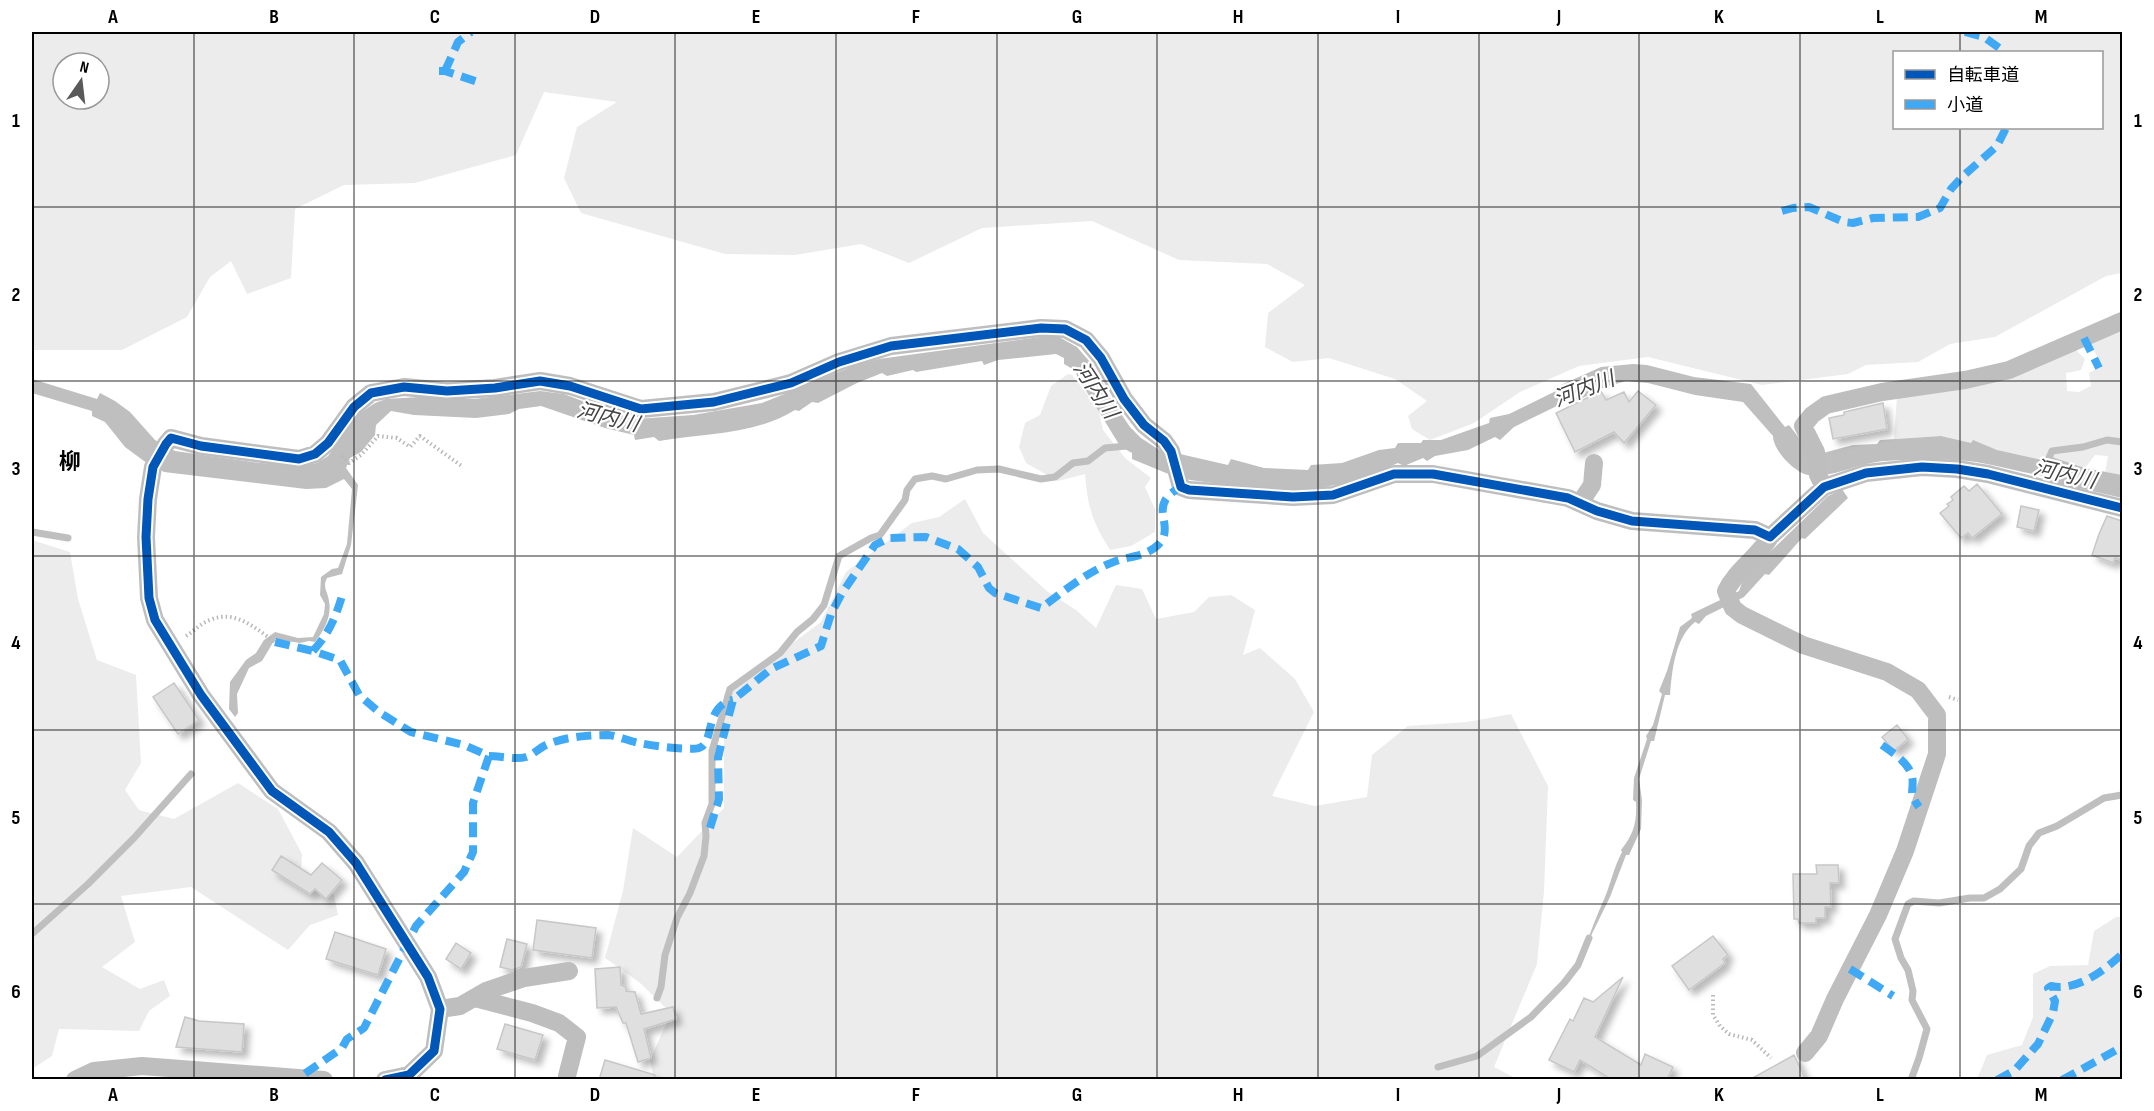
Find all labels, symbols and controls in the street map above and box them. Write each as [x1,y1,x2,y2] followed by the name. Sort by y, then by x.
[107,5,118,29] text: A
[269,5,279,29] text: B
[430,5,440,29] text: C
[590,5,600,29] text: D
[752,5,760,29] text: E
[912,5,920,29] text: F
[1072,5,1082,29] text: G
[1233,5,1243,29] text: H
[1396,5,1400,29] text: I
[1556,5,1561,29] text: J
[1714,5,1724,29] text: K
[1876,5,1884,29] text: L
[2035,5,2047,29] text: M
[51,51,111,111] north arrow
[1893,51,2103,129] legend
[78,58,91,78] text: N
[1947,65,2019,86] text: 自転車道
[1947,95,1983,116] text: 小道
[12,109,20,133] text: 1
[2134,109,2142,133] text: 1
[12,283,20,307] text: 2
[2134,283,2142,307] text: 2
[1068,357,1124,425] water label: 河内川
[1550,366,1620,412] water label: 河内川
[574,398,643,438] water label: 河内川
[59,449,81,476] district label: 柳
[2031,455,2100,494] water label: 河内川
[12,457,21,481] text: 3
[2134,457,2143,481] text: 3
[11,631,21,655] text: 4
[2133,631,2143,655] text: 4
[12,806,21,830] text: 5
[2134,806,2143,830] text: 5
[11,980,21,1004] text: 6
[2133,980,2143,1004] text: 6
[107,1083,118,1107] text: A
[269,1083,279,1107] text: B
[430,1083,440,1107] text: C
[590,1083,600,1107] text: D
[752,1083,760,1107] text: E
[912,1083,920,1107] text: F
[1072,1083,1082,1107] text: G
[1233,1083,1243,1107] text: H
[1396,1083,1400,1107] text: I
[1556,1083,1561,1107] text: J
[1714,1083,1724,1107] text: K
[1876,1083,1884,1107] text: L
[2035,1083,2047,1107] text: M

